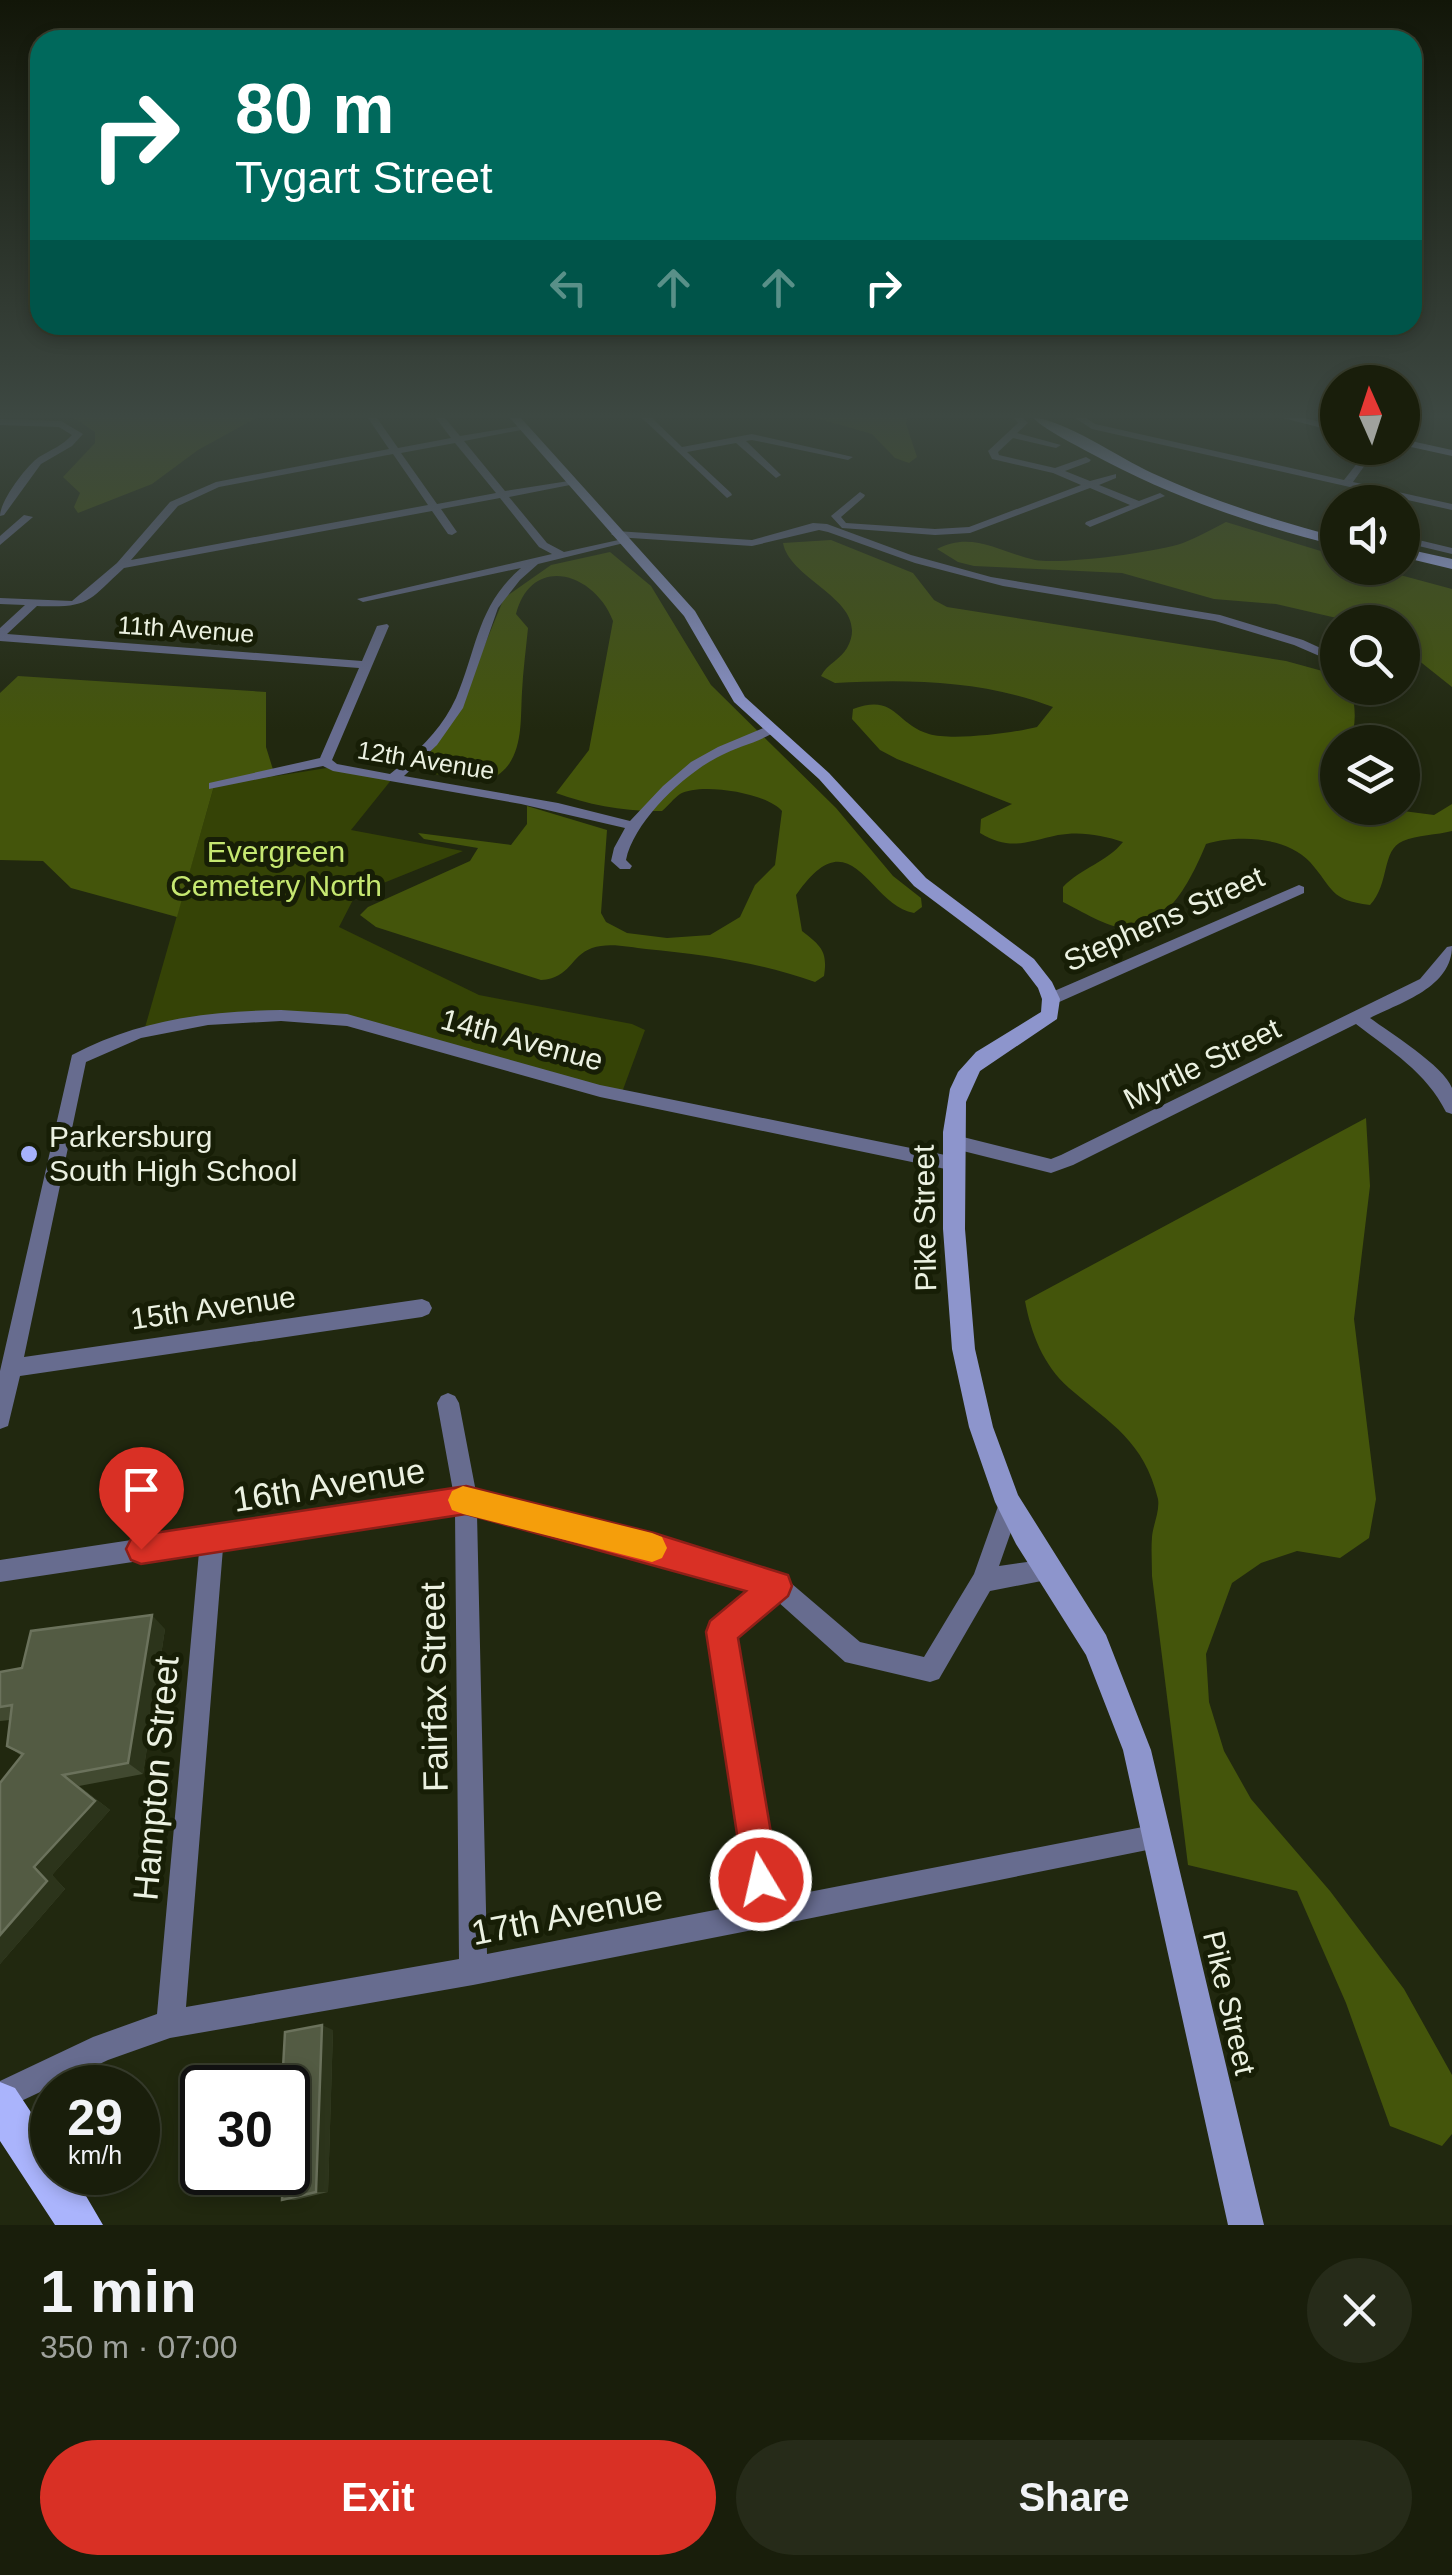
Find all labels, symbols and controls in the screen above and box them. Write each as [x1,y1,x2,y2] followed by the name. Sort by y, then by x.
[70,70,200,200] icon: right
[235,70,395,148] text: 80 m
[235,152,493,203] text: Tygart Street
[541,260,596,315] icon: left
[646,260,701,315] icon: ahead
[751,260,806,315] icon: ahead
[856,260,911,315] icon: right
[1320,365,1420,465] north arrow
[1320,365,1420,825] map controls
[1320,485,1420,585] button: sound
[1320,605,1420,705] button: search
[117,610,255,648] street label: 11th Avenue
[1320,725,1420,825] button: layers
[355,735,497,785] street label: 12th Avenue
[170,835,382,902] park label: Evergreen Cemetery North
[1059,859,1269,977] street label: Stephens Street
[438,1002,607,1077] street label: 14th Avenue
[1118,1011,1286,1116] street label: Myrtle Street
[49,1120,298,1187] place label: Parkersburg South High School
[18,1143,40,1165] marker: Parkersburg South High School
[907,1144,942,1292] street label: Pike Street
[128,1280,298,1335] street label: 15th Avenue
[99,1447,184,1550] pin
[230,1450,428,1519] street label: 16th Avenue
[114,1462,169,1517] icon: arrive
[412,1581,455,1792] street label: Fairfax Street
[125,1654,186,1902] street label: Hampton Street
[709,1828,813,1932] position arrow
[468,1877,666,1952] street label: 17th Avenue
[1197,1928,1262,2079] street label: Pike Street
[180,2065,310,2195] speed limit sign: 30
[67,2090,123,2146] text: 29
[68,2141,122,2169] text: km/h
[40,2258,197,2325] text: 1 min
[1307,2258,1412,2363] button: close
[40,2329,237,2365] text: 350 m · 07:00
[40,2440,716,2555] button: Exit
[736,2440,1412,2555] button: Share

